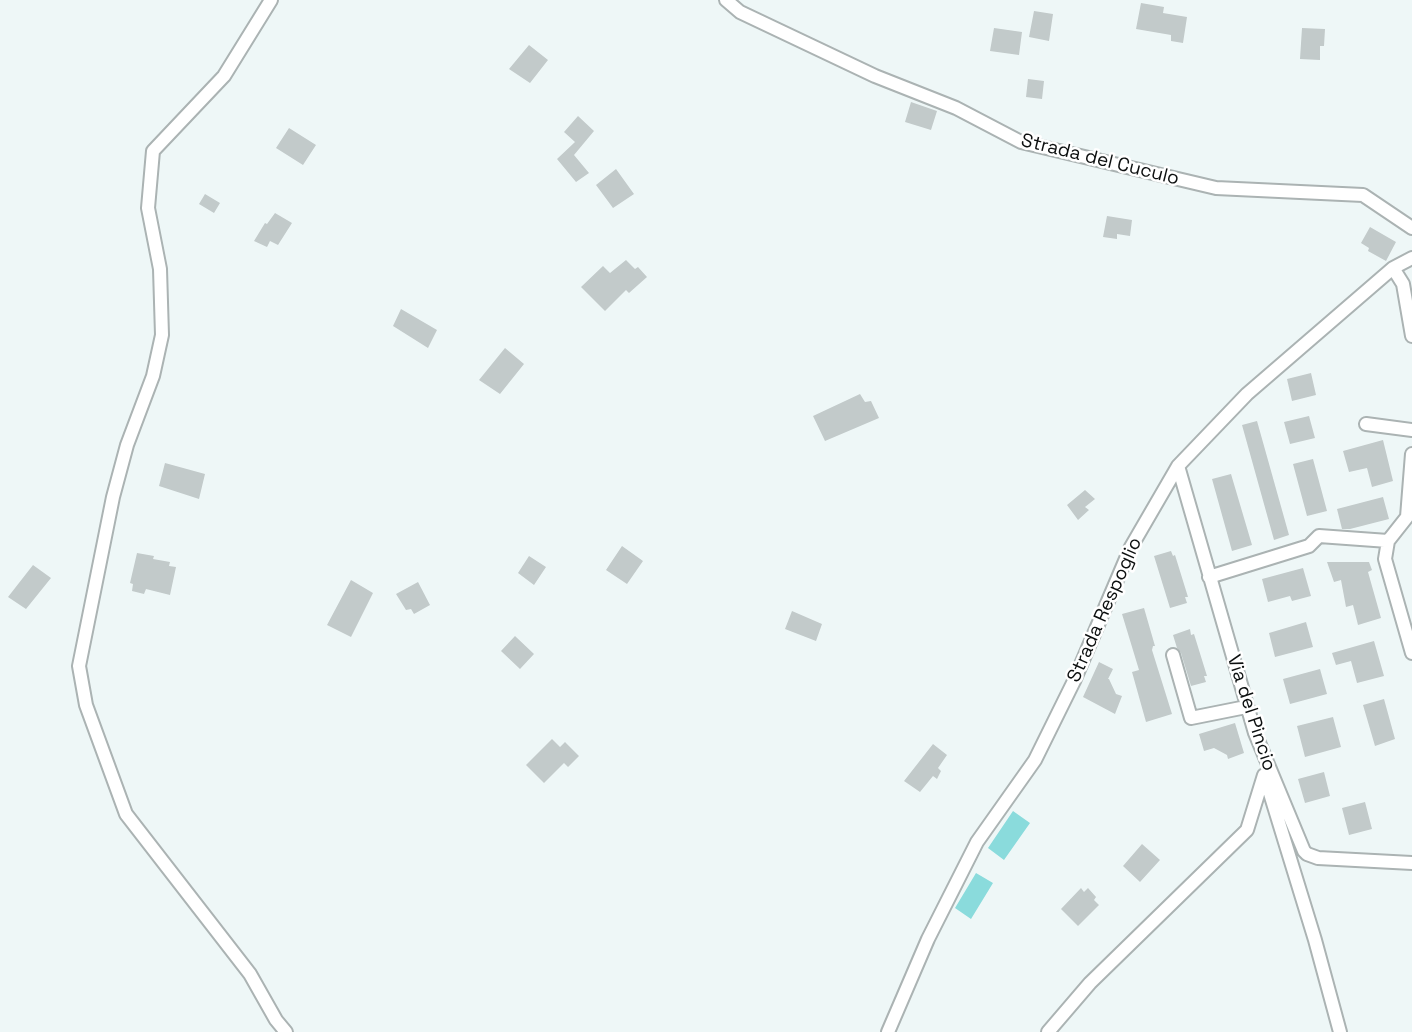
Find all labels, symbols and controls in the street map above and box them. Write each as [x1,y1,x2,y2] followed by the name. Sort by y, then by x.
[1019,129,1181,191] street label: Strada del Cuculo
[1063,534,1147,686] street label: Strada Respoglio
[1222,652,1280,774] street label: Via del Pincio

